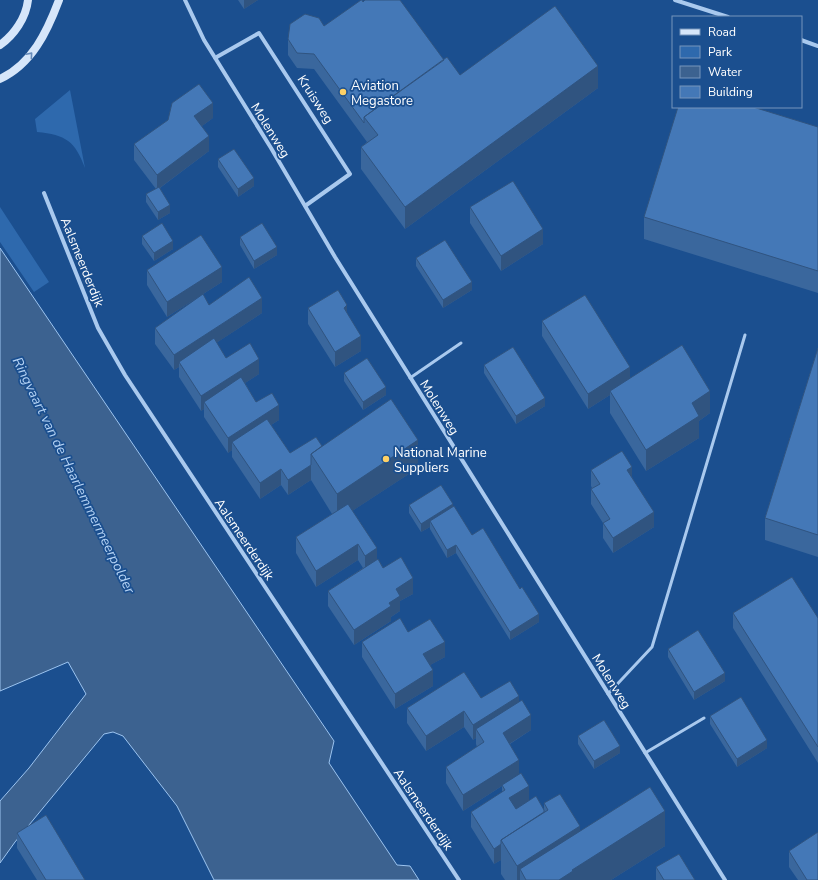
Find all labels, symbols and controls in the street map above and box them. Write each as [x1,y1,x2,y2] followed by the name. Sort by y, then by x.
[672,16,802,108] legend
[708,24,736,40] text: Road
[708,44,733,60] text: Park
[26,52,33,60] one-way arrow
[708,64,742,80] text: Water
[293,72,338,127] street label: Kruisweg
[351,77,413,110] place label: Aviation Megastore
[708,84,753,100] text: Building
[338,87,348,97] marker: Aviation Megastore
[246,100,294,161] street label: Molenweg
[56,215,108,310] street label: Aalsmeerderdijk
[8,354,140,597] water label: Ringvaart van de Haarlemmermeerpolder
[415,377,463,438] street label: Molenweg
[394,444,487,477] place label: National Marine Suppliers
[381,454,391,464] marker: National Marine Suppliers
[210,495,279,584] street label: Aalsmeerderdijk
[587,651,635,712] street label: Molenweg
[389,765,458,854] street label: Aalsmeerderdijk

